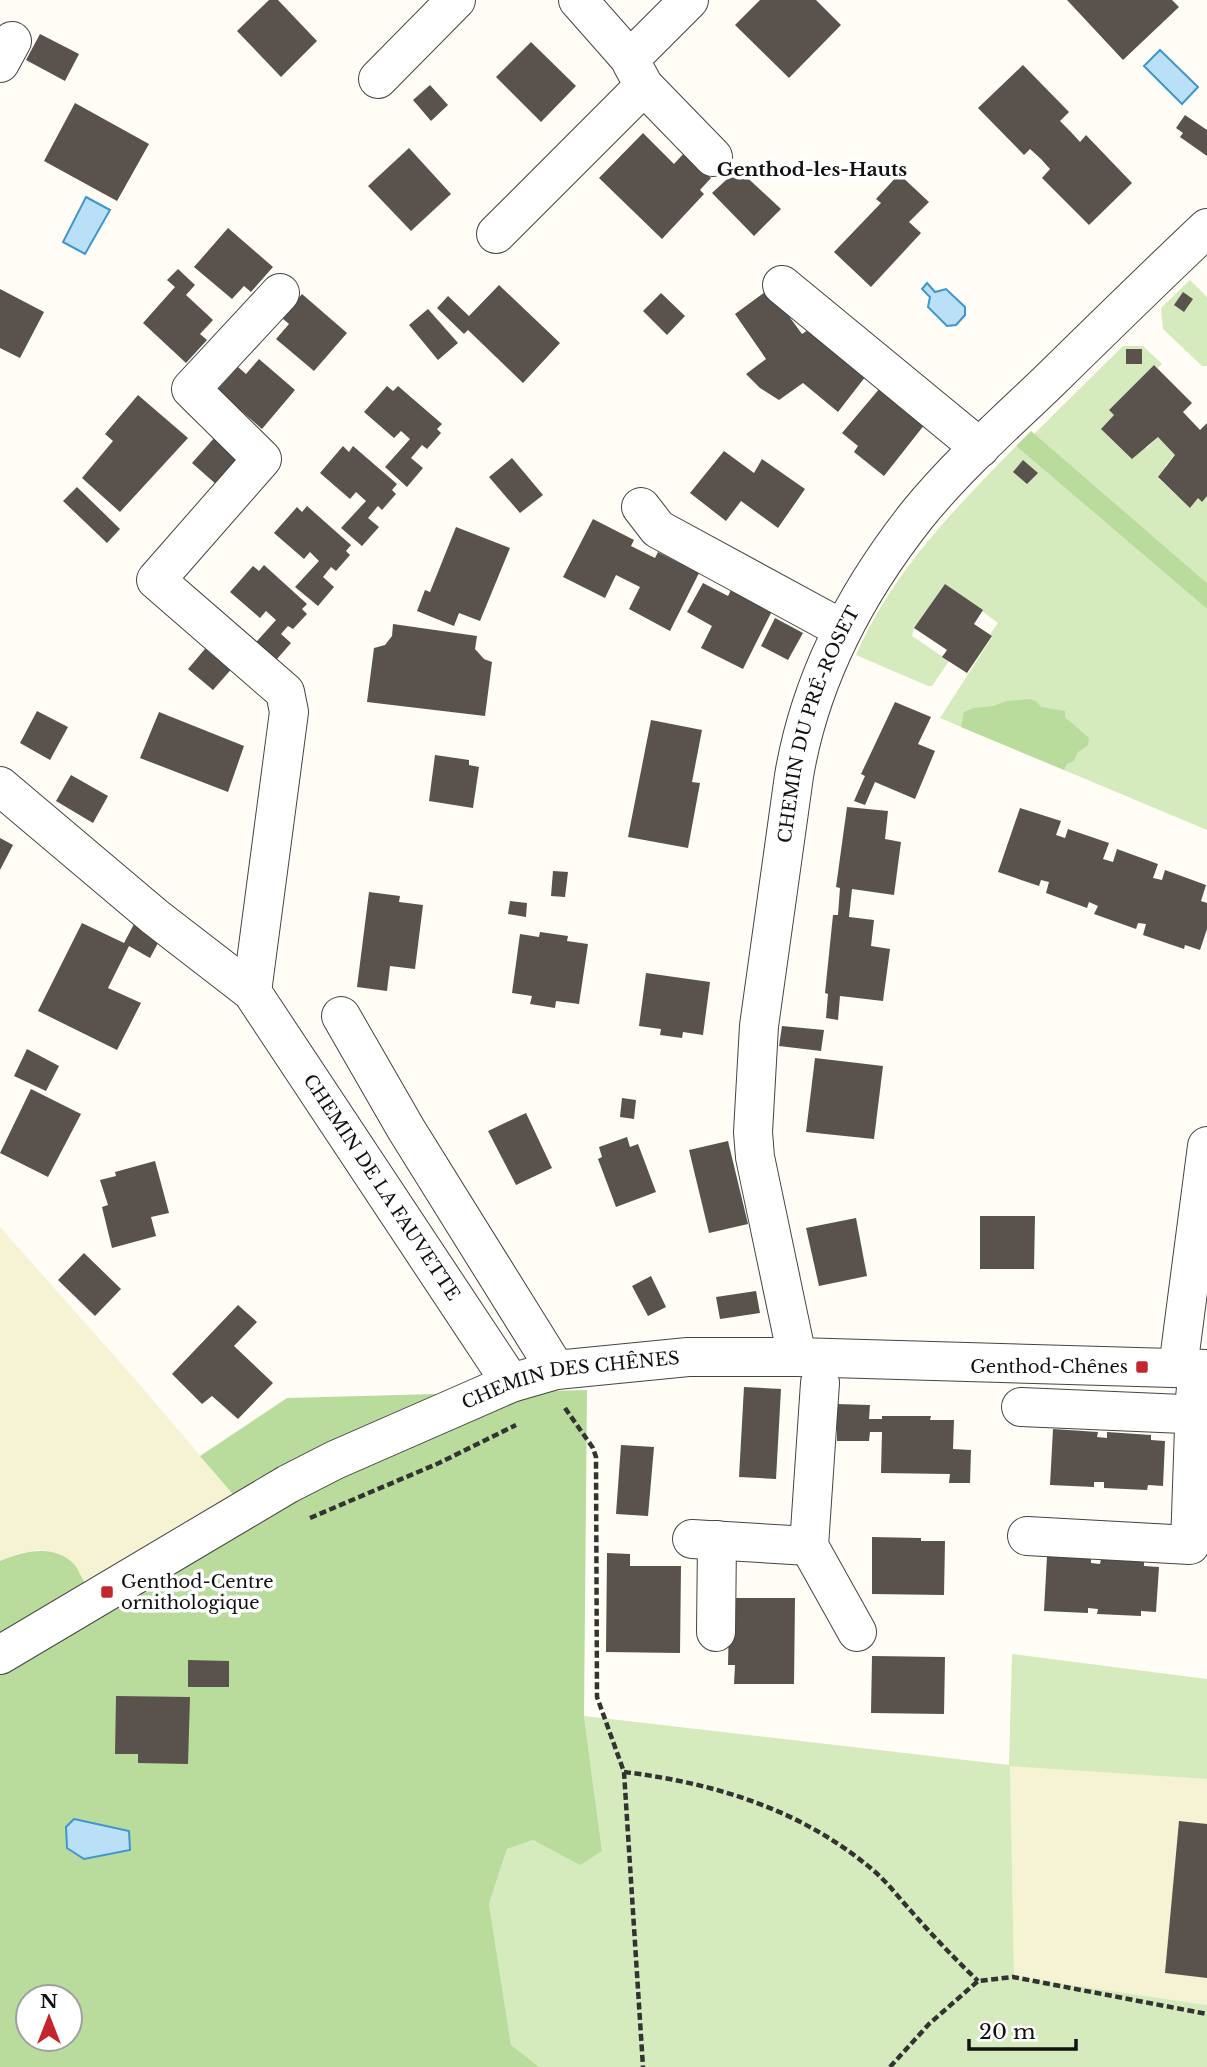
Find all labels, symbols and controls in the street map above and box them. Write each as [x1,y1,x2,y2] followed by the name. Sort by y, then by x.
[717,158,907,181] district label: Genthod-les-Hauts
[774,602,864,844] street label: CHEMIN DU PRÉ-ROSET
[299,1070,464,1305] street label: CHEMIN DE LA FAUVETTE
[458,1347,681,1414] street label: CHEMIN DES CHÊNES
[970,1356,1128,1378] place label: Genthod-Chênes
[1134,1359,1150,1375] marker: Genthod-Chênes
[121,1571,273,1614] place label: Genthod-Centre ornithologique
[99,1584,115,1600] marker: Genthod-Centre ornithologique
[14,1983,84,2053] north arrow
[40,1990,58,2013] text: N
[969,2008,1076,2052] scale bar
[979,2019,1036,2045] text: 20 m

